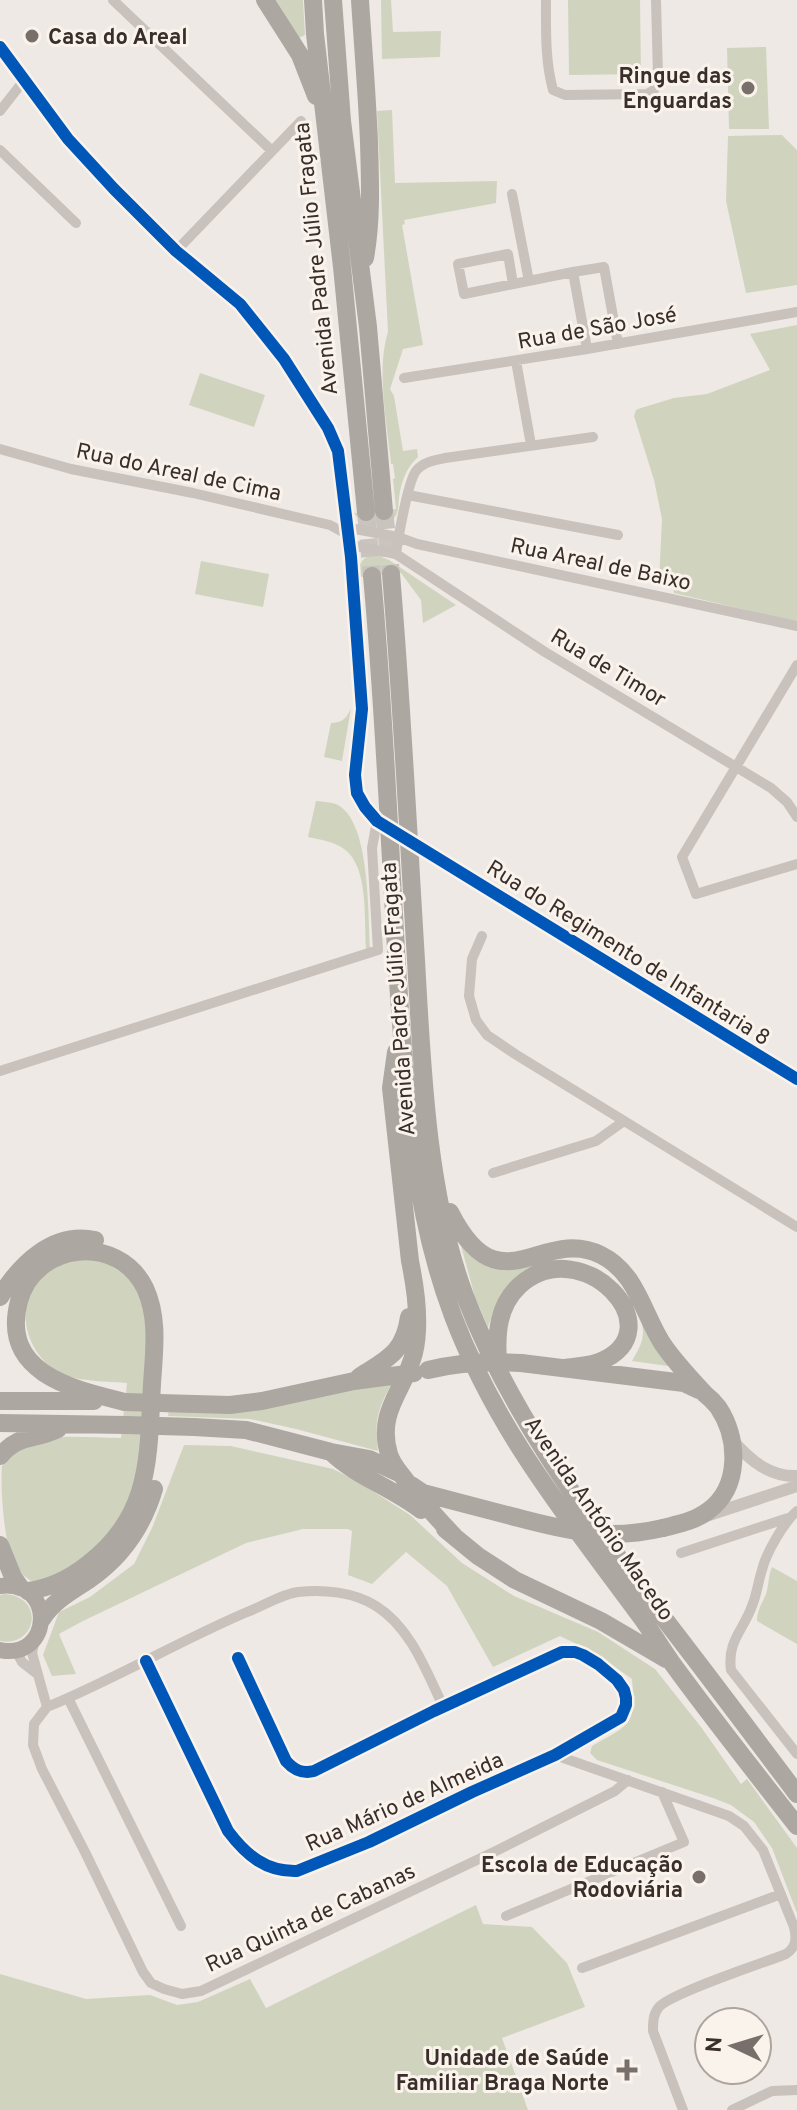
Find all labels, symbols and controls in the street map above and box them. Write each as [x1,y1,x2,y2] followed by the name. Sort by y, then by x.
[48,25,188,52] place label: Casa do Areal
[23,27,41,45] marker: Casa do Areal
[618,64,732,116] place label: Ringue das Enguardas
[739,79,757,97] marker: Ringue das Enguardas
[290,121,345,397] street label: Avenida Padre Júlio Fragata
[516,302,679,357] street label: Rua de São José
[73,438,284,508] street label: Rua do Areal de Cima
[508,533,693,598] street label: Rua Areal de Baixo
[545,624,671,714] street label: Rua de Timor
[481,855,775,1053] street label: Rua do Regimento de Infantaria 8
[376,861,423,1137] street label: Avenida Padre Júlio Fragata
[517,1412,679,1627] street label: Avenida António Macedo
[302,1747,508,1859] street label: Rua Mário de Almeida
[481,1853,683,1905] place label: Escola de Educação Rodoviária
[202,1859,420,1980] street label: Rua Quinta de Cabanas
[690,1868,708,1886] marker: Escola de Educação Rodoviária
[693,2006,773,2086] north arrow
[702,2036,730,2054] text: N
[396,2046,609,2098] place label: Unidade de Saúde Familiar Braga Norte
[616,2059,638,2081] marker: Unidade de Saúde Familiar Braga Norte

